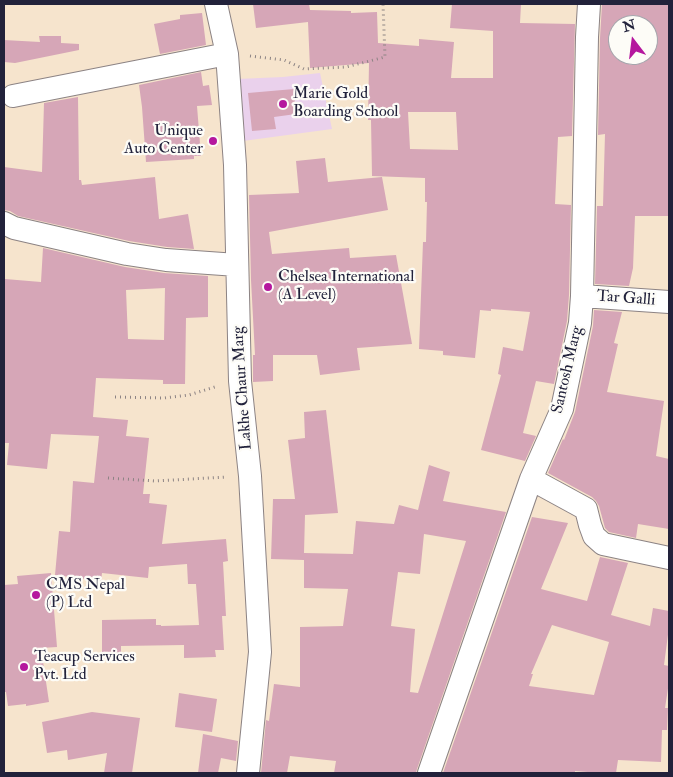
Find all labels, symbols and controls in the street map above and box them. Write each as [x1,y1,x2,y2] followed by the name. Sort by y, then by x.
[608,15,658,65] north arrow
[621,16,637,36] text: N
[293,85,398,123] place label: Marie Gold Boarding School
[277,98,289,110] marker: Marie Gold Boarding School
[124,122,203,160] place label: Unique Auto Center
[207,135,219,147] marker: Unique Auto Center
[278,268,414,306] place label: Chelsea International (A Level)
[262,281,274,293] marker: Chelsea International (A Level)
[596,287,656,311] street label: Tar Galli
[549,324,587,416] street label: Santosh Marg
[229,325,257,451] street label: Lakhe Chaur Marg
[46,576,125,614] place label: CMS Nepal (P) Ltd
[30,589,42,601] marker: CMS Nepal (P) Ltd
[34,648,135,686] place label: Teacup Services Pvt. Ltd
[18,661,30,673] marker: Teacup Services Pvt. Ltd

